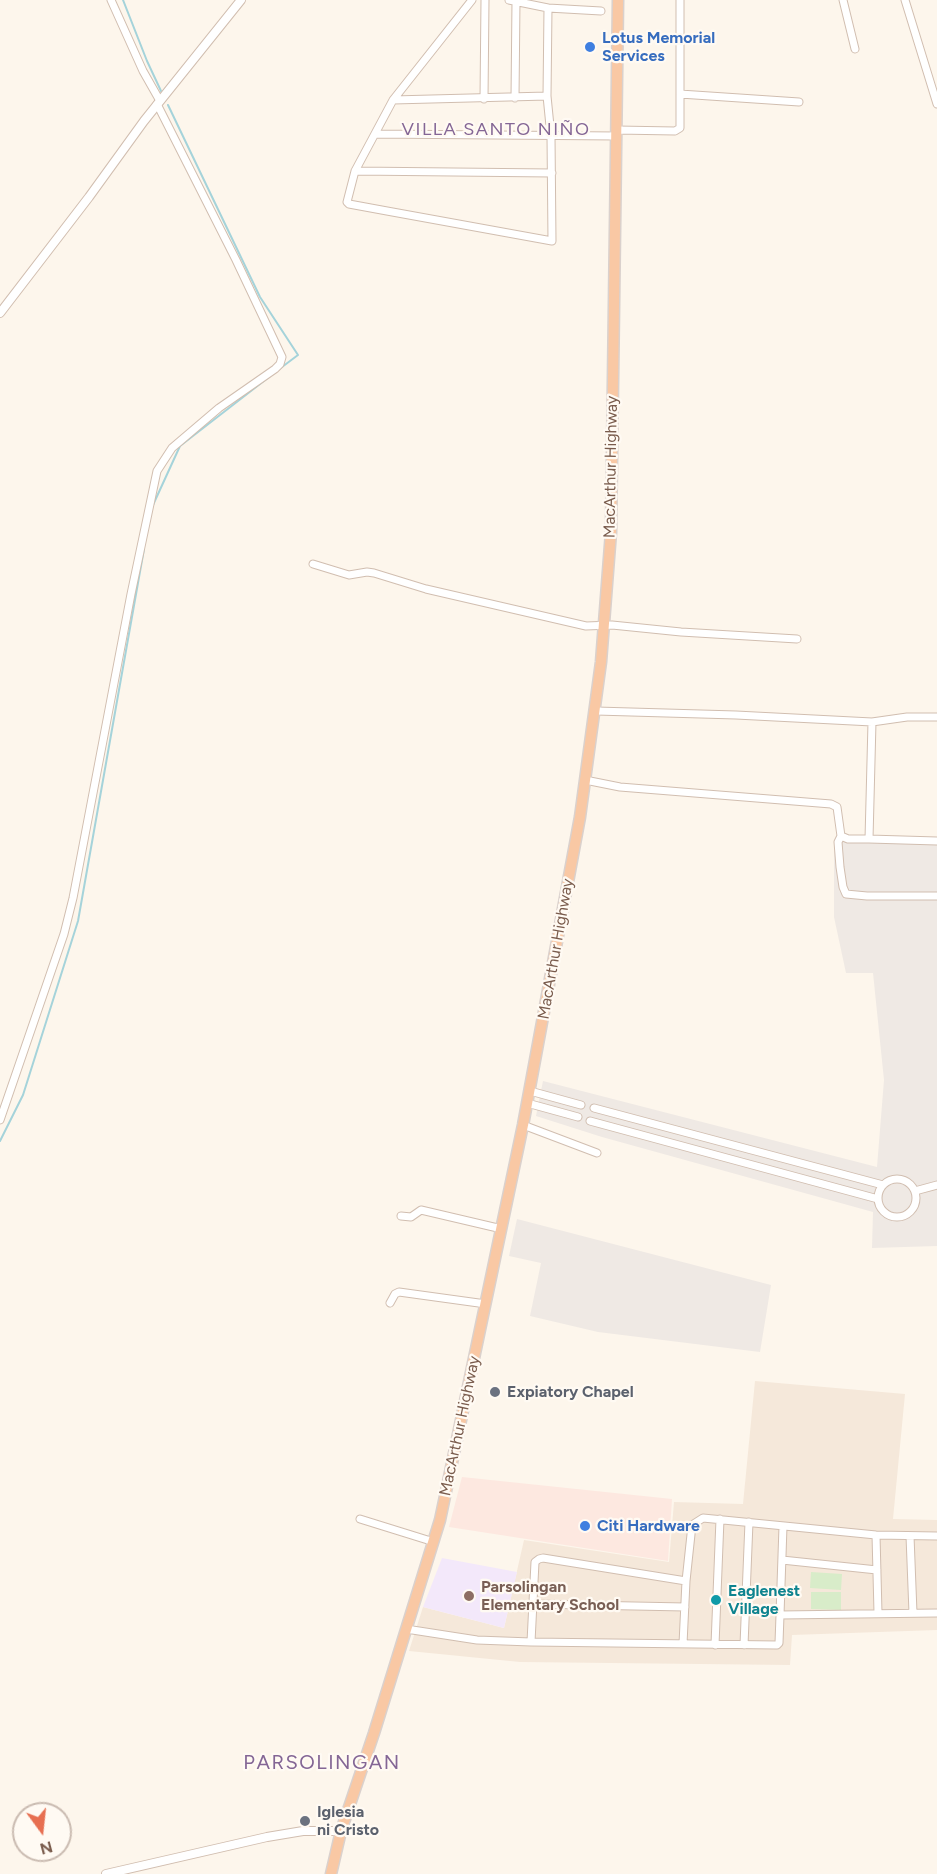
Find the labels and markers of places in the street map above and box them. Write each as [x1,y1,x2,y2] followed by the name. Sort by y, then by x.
[602,28,715,66] place label: Lotus Memorial Services
[583,40,597,54] marker: Lotus Memorial Services
[507,1382,634,1402] place label: Expiatory Chapel
[488,1385,502,1399] marker: Expiatory Chapel
[597,1516,700,1536] place label: Citi Hardware
[578,1519,592,1533] marker: Citi Hardware
[481,1577,619,1615] place label: Parsolingan Elementary School
[728,1581,800,1619] place label: Eaglenest Village
[462,1589,476,1603] marker: Parsolingan Elementary School
[709,1593,723,1607] marker: Eaglenest Village
[317,1802,379,1840] place label: Iglesia ni Cristo
[298,1814,312,1828] marker: Iglesia ni Cristo

